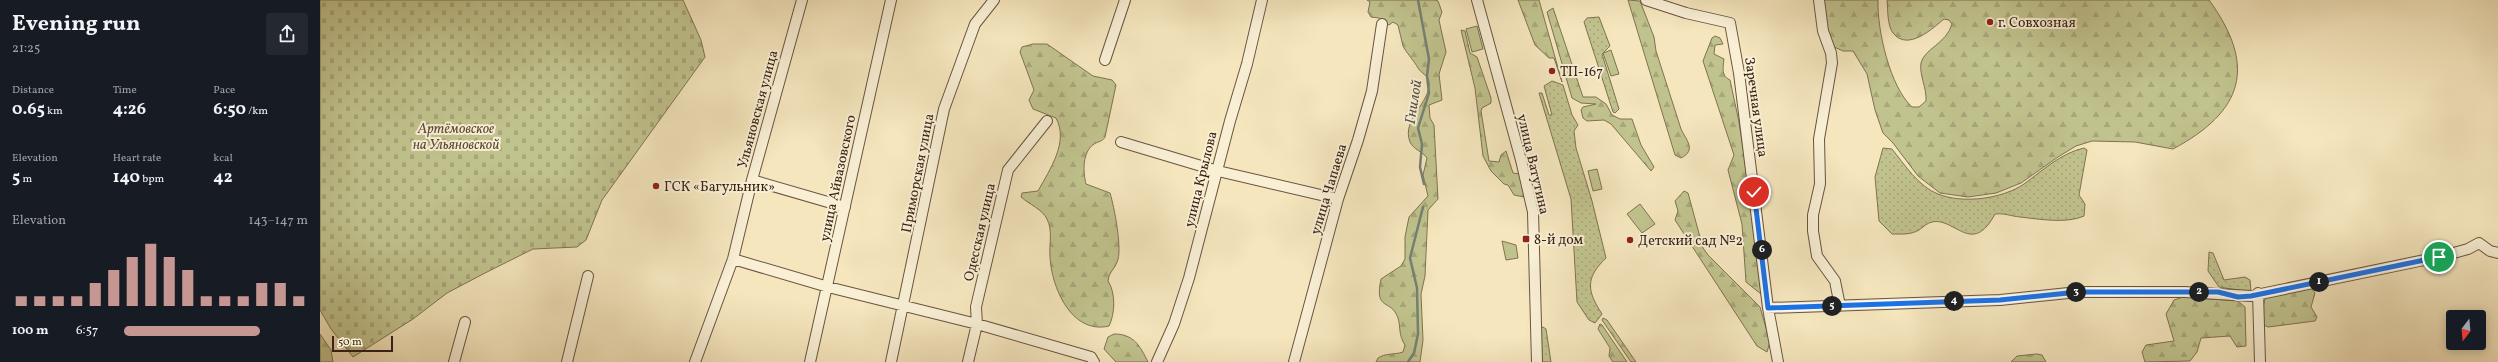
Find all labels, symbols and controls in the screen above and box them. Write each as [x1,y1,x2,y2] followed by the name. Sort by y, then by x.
[12,9,141,40] text: Evening run
[266,13,308,55] button: share
[1998,14,2076,33] place label: г. Совхозная
[1985,17,1995,27] marker: г. Совхозная
[12,40,40,58] text: 21:25
[734,48,783,171] street label: Ульяновская улица
[1739,56,1772,158] street label: Заречная улица
[1560,63,1603,82] place label: ТП-167
[1547,66,1557,76] marker: ТП-167
[1401,78,1428,126] water label: Гнилой
[12,83,54,98] text: Distance
[113,83,137,98] text: Time
[213,83,235,98] text: Pace
[12,98,45,121] text: 0.65
[113,98,146,121] text: 4:26
[213,98,246,121] text: 6:50
[45,104,63,119] text: km
[246,104,268,119] text: /km
[898,112,939,235] street label: Приморская улица
[1512,112,1553,216] street label: улица Ватутина
[816,113,861,243] street label: улица Айвазовского
[413,120,499,155] park label: Артёмовское на Ульяновской
[1180,129,1223,229] street label: улица Крылова
[1307,142,1352,237] street label: улица Чапаева
[12,151,58,166] text: Elevation
[113,151,161,166] text: Heart rate
[213,151,233,166] text: kcal
[12,166,20,189] text: 5
[113,166,140,189] text: 140
[213,166,232,189] text: 42
[20,172,32,187] text: m
[140,172,164,187] text: bpm
[1737,175,1771,209] pin
[664,178,775,197] place label: ГСК «Багульник»
[651,181,661,191] marker: ГСК «Багульник»
[960,181,1001,283] street label: Одесская улица
[1743,181,1765,203] icon: check
[12,212,66,230] text: Elevation
[248,212,308,230] text: 143–147 m
[1534,231,1583,250] place label: 8-й дом
[1638,232,1743,251] place label: Детский сад №2
[1521,234,1531,244] marker: 8-й дом
[1625,235,1635,245] marker: Детский сад №2
[1752,240,1772,260] pin: 6
[2422,240,2456,274] pin
[1759,242,1765,257] text: 6
[2428,246,2450,268] icon: arrive
[2309,272,2329,292] pin: 1
[2317,274,2321,289] text: 1
[2066,282,2086,302] pin: 3
[2189,282,2209,302] pin: 2
[2073,284,2079,299] text: 3
[2196,284,2202,299] text: 2
[1944,291,1964,311] pin: 4
[1951,293,1957,308] text: 4
[1822,296,1842,316] pin: 5
[1829,298,1835,313] text: 5
[2446,310,2486,350] north arrow
[2446,310,2486,350] map controls
[12,322,49,340] text: 100 m
[76,322,98,340] text: 6:57
[332,334,393,353] scale bar
[338,335,362,350] text: 50 m

